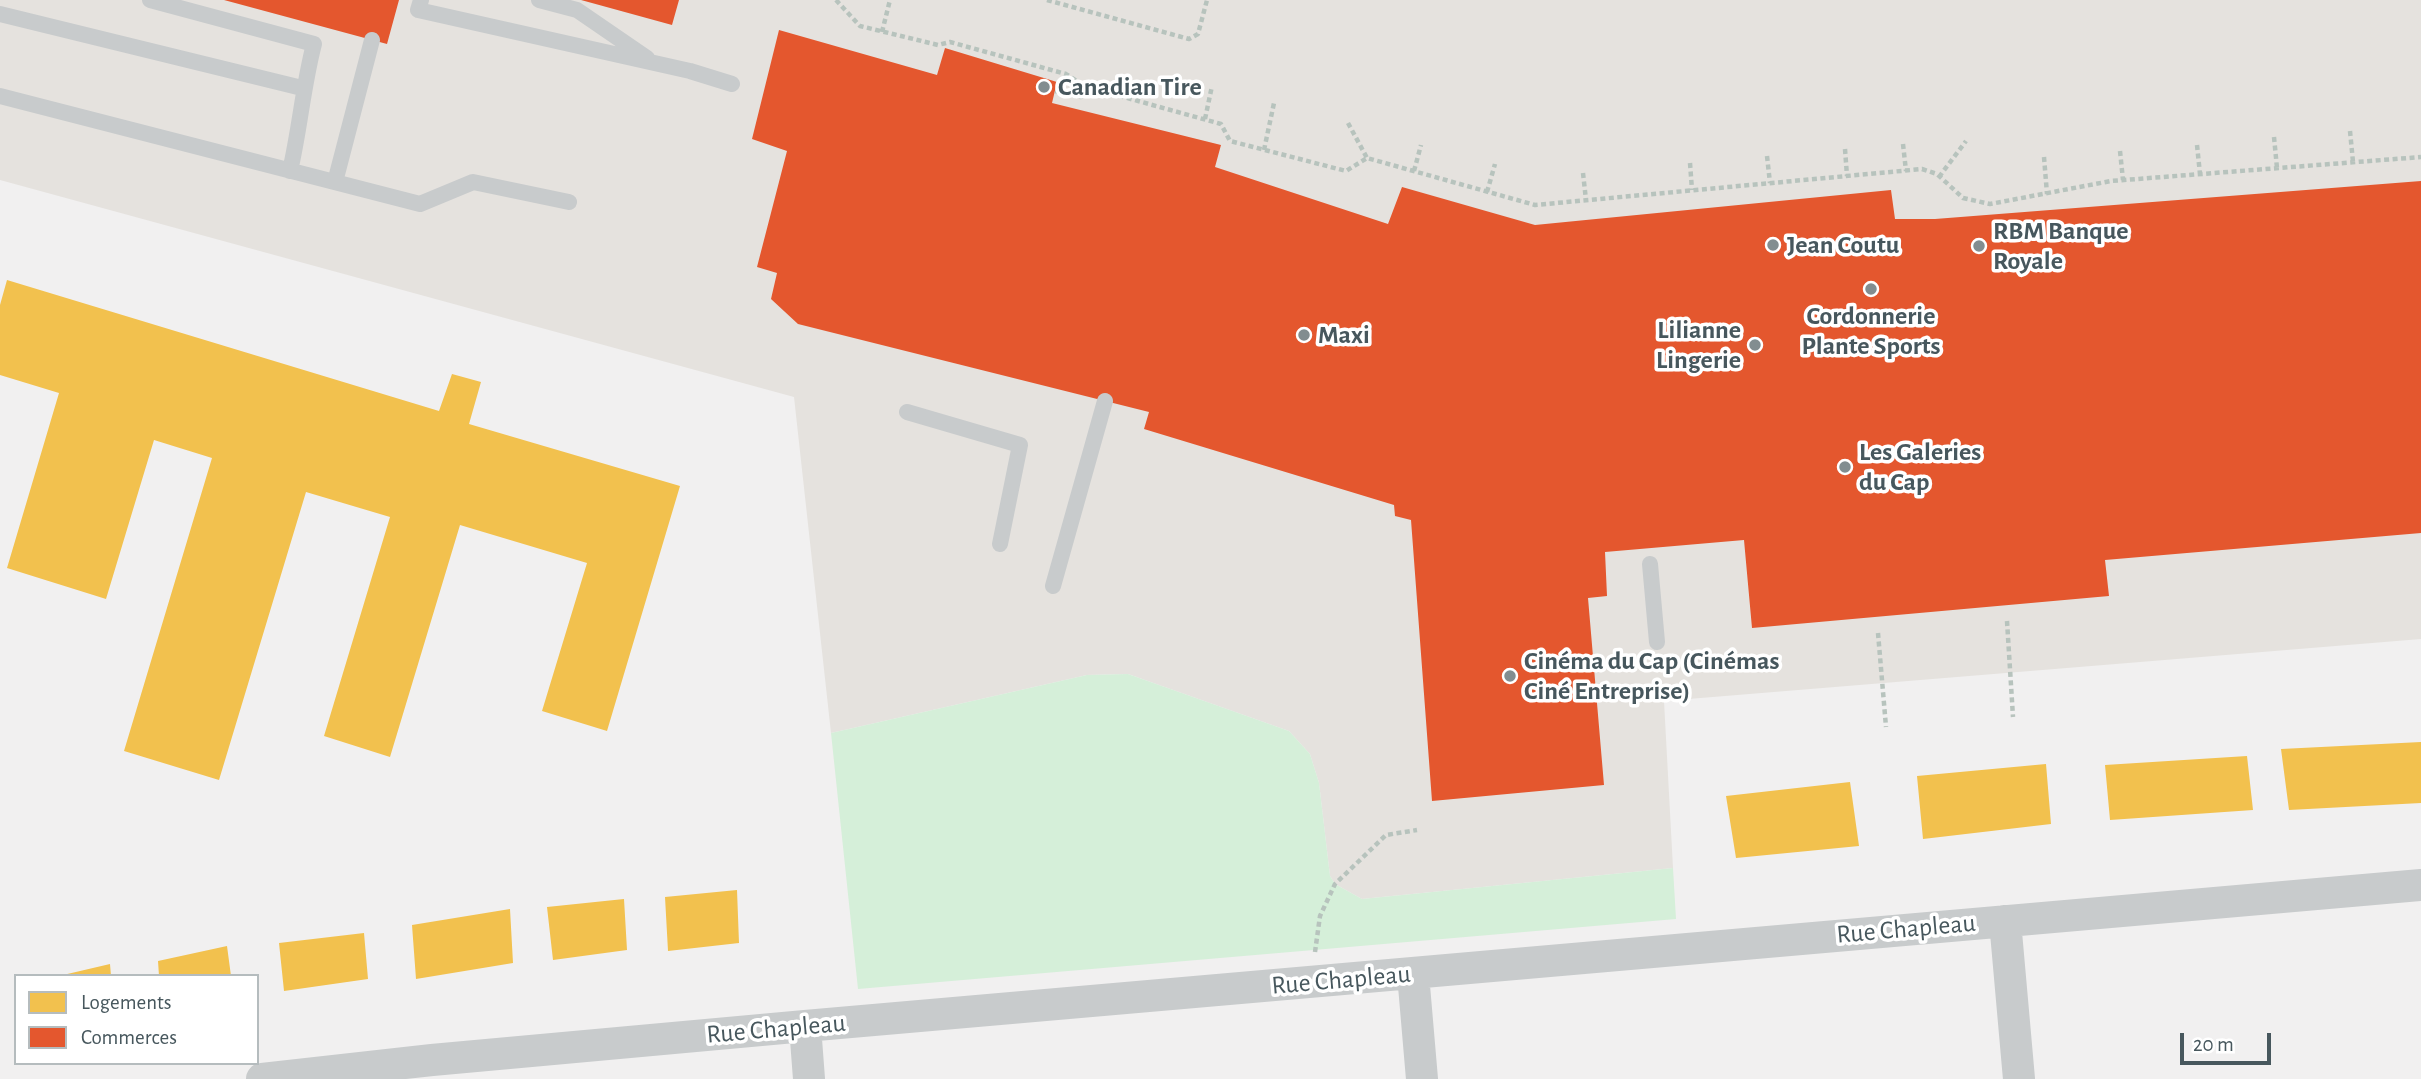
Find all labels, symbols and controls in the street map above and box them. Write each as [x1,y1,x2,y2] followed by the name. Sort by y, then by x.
[1058,71,1202,103] place label: Canadian Tire
[1036,79,1052,95] marker: Canadian Tire
[1993,215,2129,276] place label: RBM Banque Royale
[1787,229,1899,261] place label: Jean Coutu
[1765,237,1781,253] marker: Jean Coutu
[1971,238,1987,254] marker: RBM Banque Royale
[1863,281,1879,297] marker: Cordonnerie Plante Sports
[1801,300,1941,362] place label: Cordonnerie Plante Sports
[1656,314,1741,376] place label: Lilianne Lingerie
[1318,319,1370,351] place label: Maxi
[1296,327,1312,343] marker: Maxi
[1747,337,1763,353] marker: Lilianne Lingerie
[1859,436,1981,498] place label: Les Galeries du Cap
[1837,459,1853,475] marker: Les Galeries du Cap
[1524,645,1780,706] place label: Cinéma du Cap (Cinémas Ciné Entreprise)
[1502,668,1518,684] marker: Cinéma du Cap (Cinémas Ciné Entreprise)
[1835,907,1977,951] street label: Rue Chapleau
[1270,958,1412,1002] street label: Rue Chapleau
[14,974,259,1065] legend
[81,992,171,1013] text: Logements
[705,1007,847,1051] street label: Rue Chapleau
[2183,1020,2274,1064] scale bar
[81,1027,177,1048] text: Commerces
[2193,1034,2234,1055] text: 20 m

